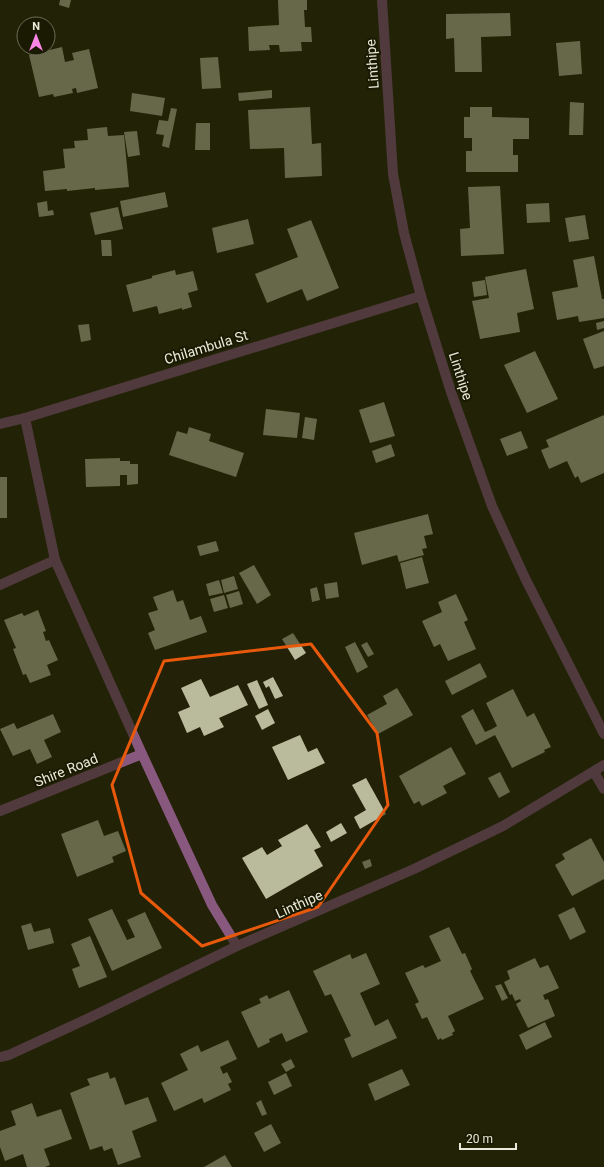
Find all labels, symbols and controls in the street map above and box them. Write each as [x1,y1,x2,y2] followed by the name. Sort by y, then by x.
[16,16,56,56] north arrow
[32,20,40,33] text: N
[362,39,382,89] street label: Linthipe
[162,327,250,367] street label: Chilambula St
[446,350,476,402] street label: Linthipe
[32,750,100,790] street label: Shire Road
[273,887,325,921] street label: Linthipe
[460,1125,516,1151] scale bar
[466,1132,493,1146] text: 20 m

